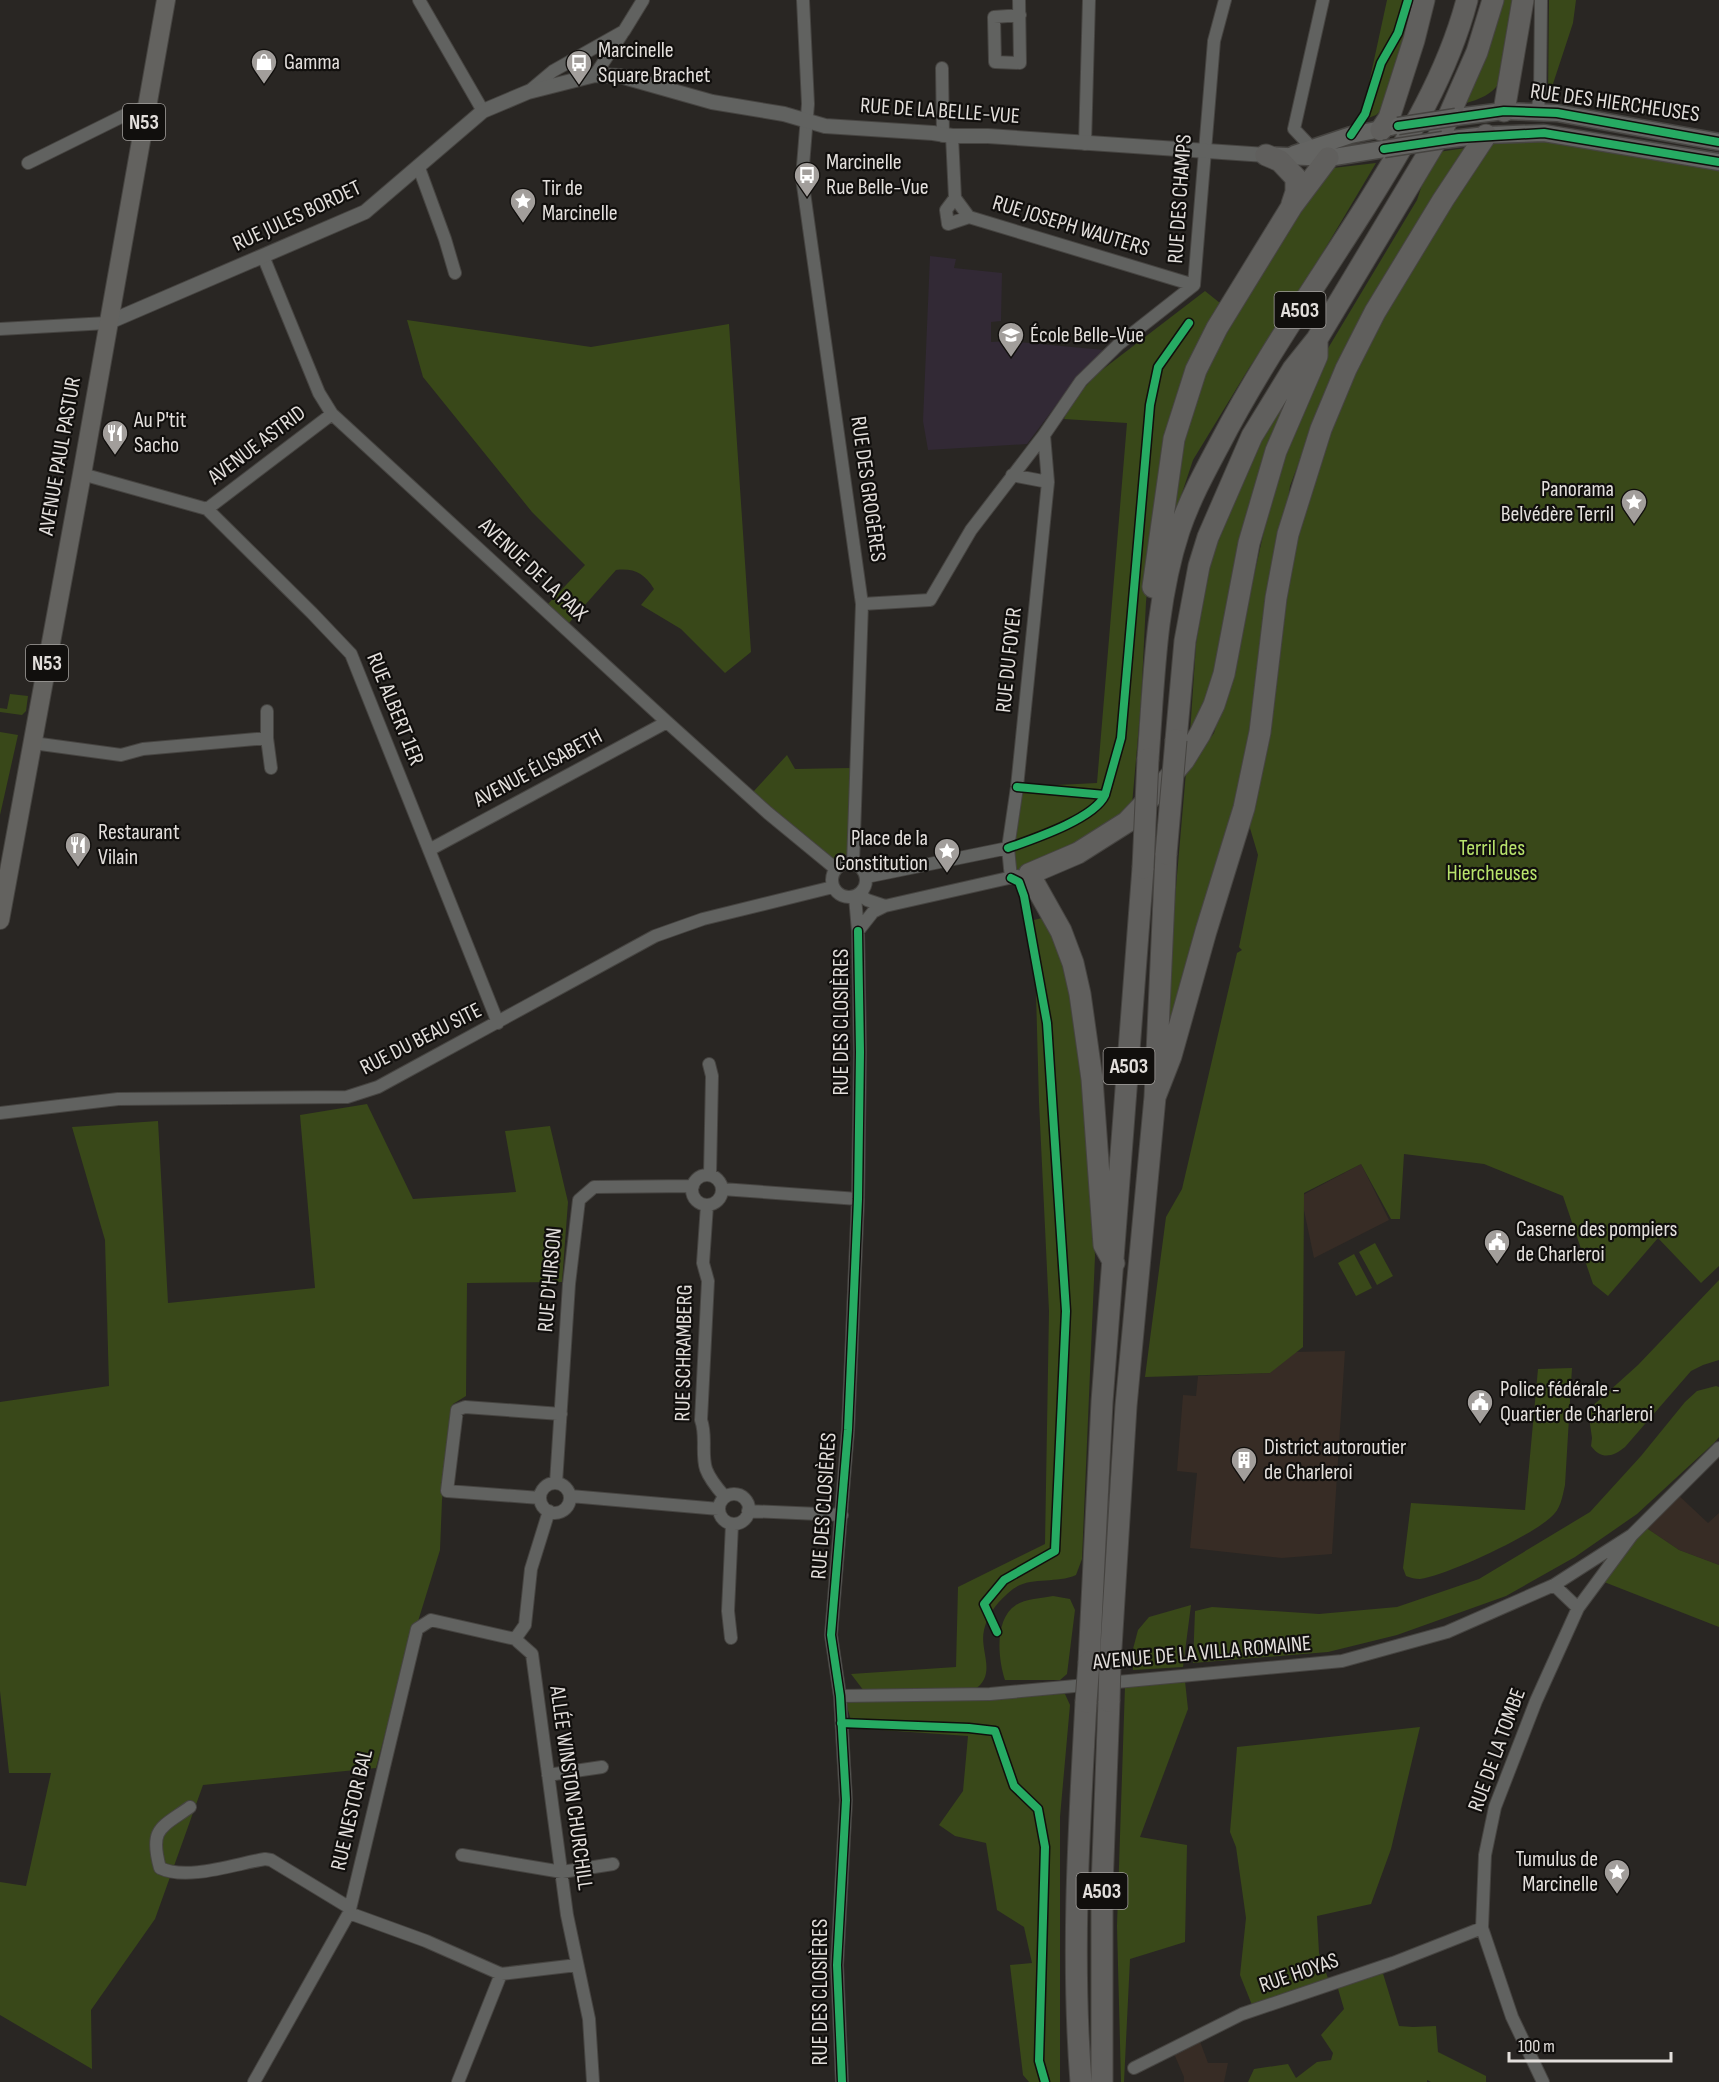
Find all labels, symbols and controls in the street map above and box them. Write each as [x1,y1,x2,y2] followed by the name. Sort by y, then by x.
[598,37,711,89] place label: Marcinelle Square Brachet
[249,47,279,85] shop icon: Gamma
[564,48,594,86] bus stop icon: Marcinelle Square Brachet
[284,49,340,76] place label: Gamma
[1529,78,1701,128] street label: RUE DES HIERCHEUSES
[859,92,1021,130] street label: RUE DE LA BELLE-VUE
[123,104,165,140] road number: N53
[1162,134,1198,264] street label: RUE DES CHAMPS
[826,149,929,201] place label: Marcinelle Rue Belle-Vue
[792,160,822,198] bus stop icon: Marcinelle Rue Belle-Vue
[228,174,366,258] street label: RUE JULES BORDET
[542,175,618,227] place label: Tir de Marcinelle
[508,186,538,224] place icon: Tir de Marcinelle
[989,189,1153,263] street label: RUE JOSEPH WAUTERS
[1274,292,1326,328] road number: A503
[996,320,1026,358] school or university icon: École Belle-Vue
[1030,322,1144,349] place label: École Belle-Vue
[33,375,87,538] street label: AVENUE PAUL PASTUR
[202,399,311,491] street label: AVENUE ASTRID
[133,407,187,459] place label: Au P'tit Sacho
[844,414,892,564] street label: RUE DES GROGÈRES
[100,418,130,456] restaurant icon: Au P'tit Sacho
[1501,476,1614,528] place label: Panorama Belvédère Terril
[1619,487,1649,525] place icon: Panorama Belvédère Terril
[472,512,594,628] street label: AVENUE DE LA PAIX
[990,606,1028,714] street label: RUE DU FOYER
[26,645,68,681] road number: N53
[360,649,430,769] street label: RUE ALBERT 1ER
[468,723,607,814] street label: AVENUE ÉLISABETH
[98,819,180,871] place label: Restaurant Vilain
[835,825,928,877] place label: Place de la Constitution
[63,830,93,868] restaurant icon: Restaurant Vilain
[1447,835,1538,887] park label: Terril des Hiercheuses
[932,836,962,874] place icon: Place de la Constitution
[828,948,855,1096] street label: RUE DES CLOSIÈRES
[356,997,486,1081] street label: RUE DU BEAU SITE
[1104,1048,1154,1084] road number: A503
[1516,1216,1677,1268] place label: Caserne des pompiers de Charleroi
[532,1227,568,1333] street label: RUE D'HIRSON
[1482,1227,1512,1265] public building icon: Caserne des pompiers de Charleroi
[669,1284,699,1422] street label: RUE SCHRAMBERG
[1500,1376,1653,1428] place label: Police fédérale - Quartier de Charleroi
[1465,1387,1495,1425] public building icon: Police fédérale - Quartier de Charleroi
[805,1432,843,1580] street label: RUE DES CLOSIÈRES
[1264,1434,1406,1486] place label: District autoroutier de Charleroi
[1229,1445,1259,1483] building icon: District autoroutier de Charleroi
[1091,1630,1312,1676] street label: AVENUE DE LA VILLA ROMAINE
[543,1683,599,1892] street label: ALLÉE WINSTON CHURCHILL
[1462,1685,1532,1815] street label: RUE DE LA TOMBE
[325,1747,379,1873] street label: RUE NESTOR BAL
[1515,1846,1598,1898] place label: Tumulus de Marcinelle
[1602,1857,1632,1895] place icon: Tumulus de Marcinelle
[1076,1873,1128,1909] road number: A503
[807,1918,834,2066] street label: RUE DES CLOSIÈRES
[1256,1947,1342,1999] street label: RUE HOYAS
[1509,2025,1671,2063] scale bar
[1518,2036,1555,2057] text: 100 m

